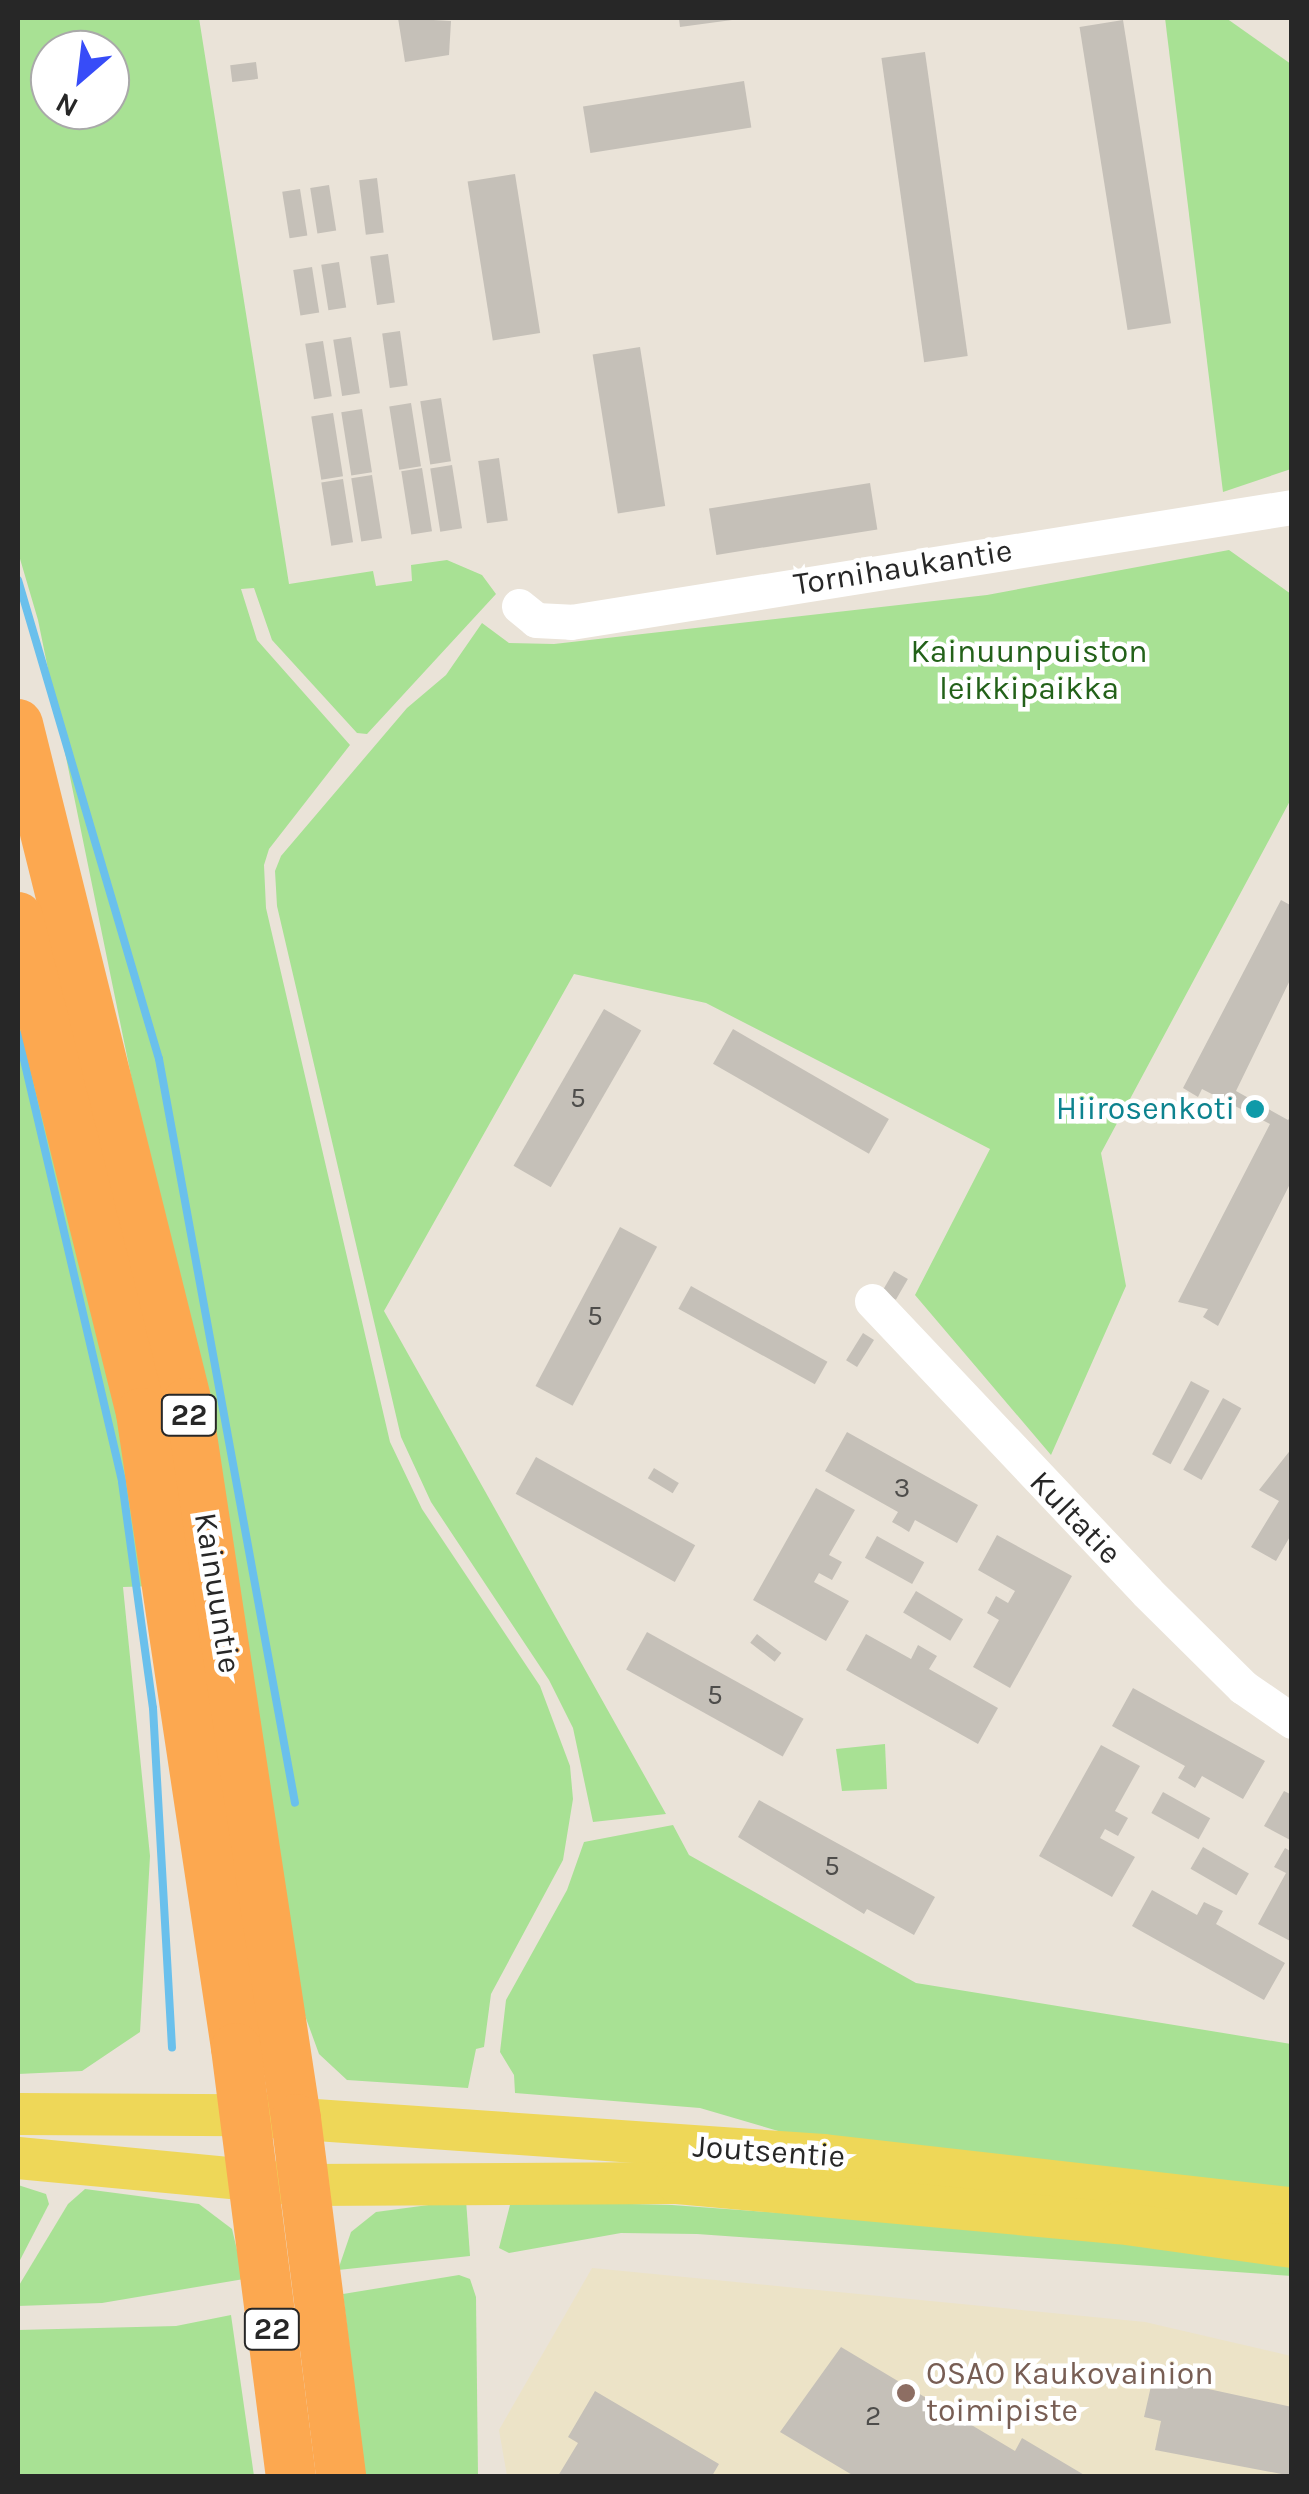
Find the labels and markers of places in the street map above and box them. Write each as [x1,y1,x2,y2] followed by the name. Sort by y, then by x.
[1056,1090,1235,1128] place label: Hiirosenkoti
[1244,1098,1266,1120] marker: Hiirosenkoti
[926,2356,1213,2431] place label: OSAO Kaukovainion toimipiste
[895,2382,917,2404] marker: OSAO Kaukovainion toimipiste

